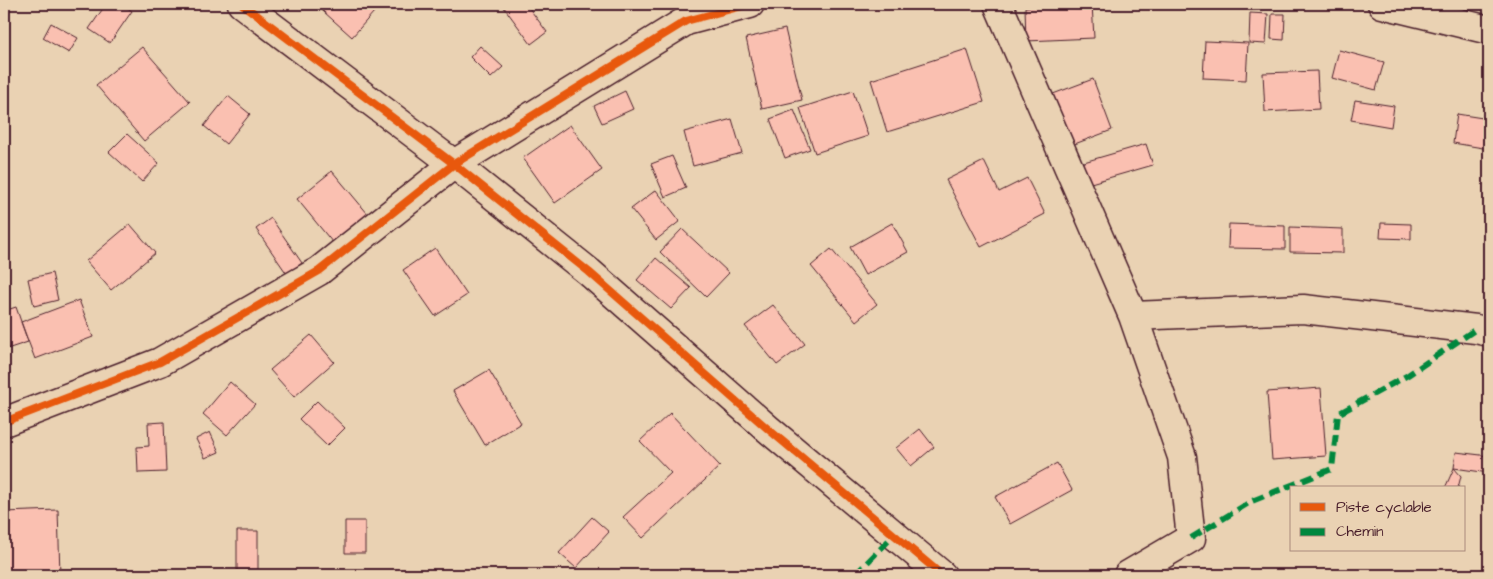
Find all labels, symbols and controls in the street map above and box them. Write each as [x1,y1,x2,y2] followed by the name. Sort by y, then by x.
[1290,486,1466,552] legend
[1336,497,1432,519] text: Piste cyclable
[1336,521,1384,542] text: Chemin

